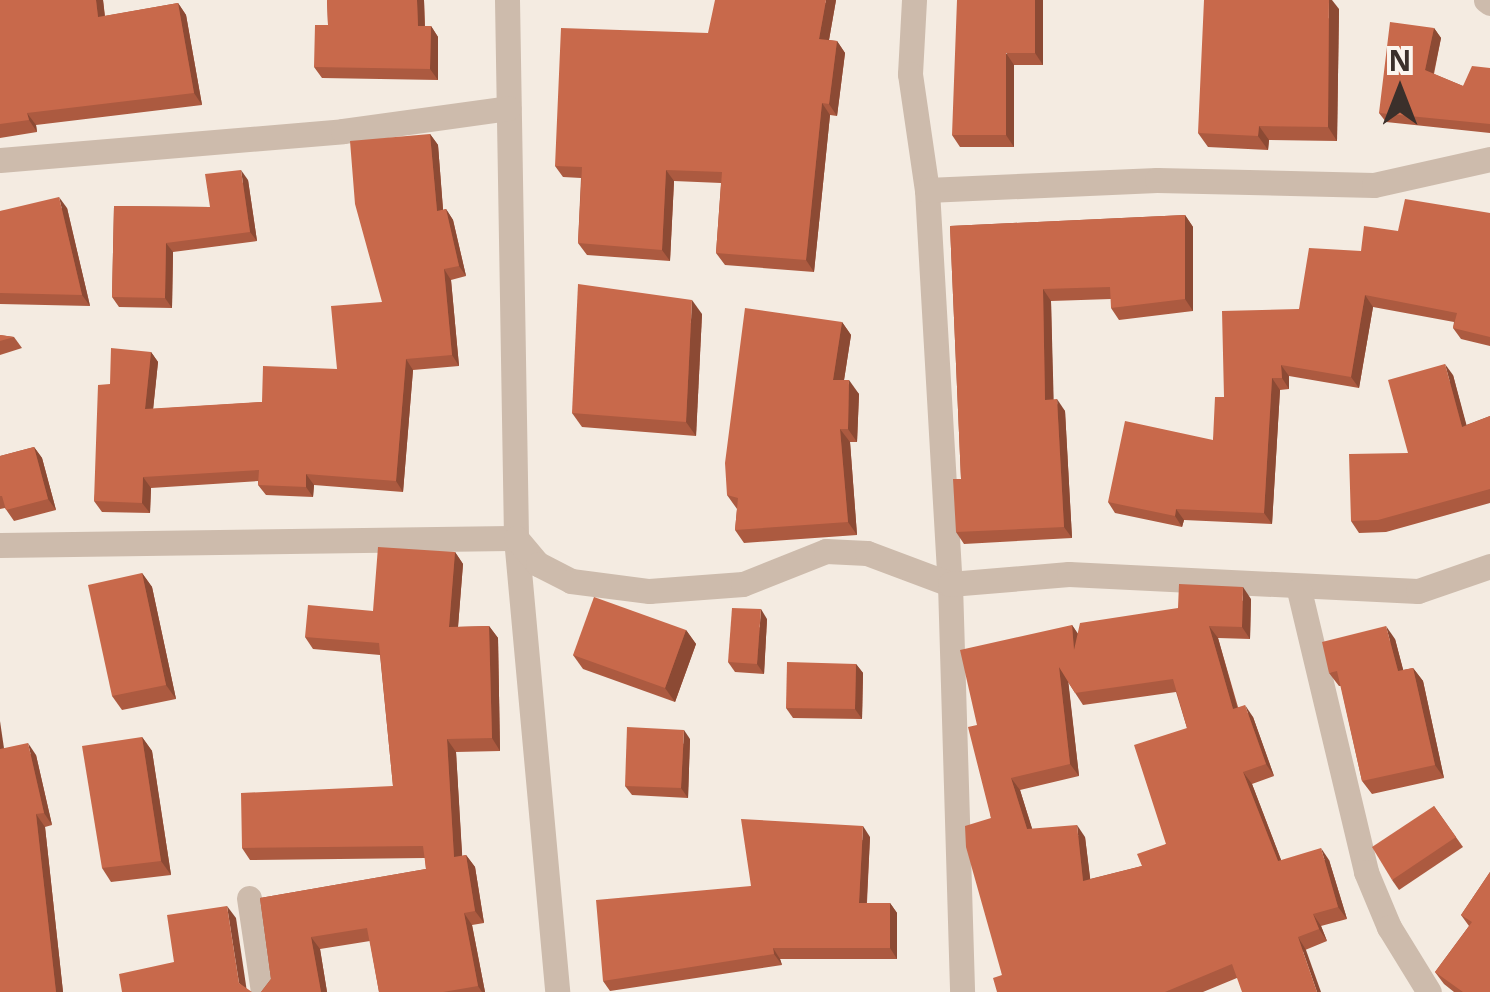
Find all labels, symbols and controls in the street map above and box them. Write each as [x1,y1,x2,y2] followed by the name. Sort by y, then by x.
[1350,40,1450,140] north arrow
[1389,41,1411,79] text: N

